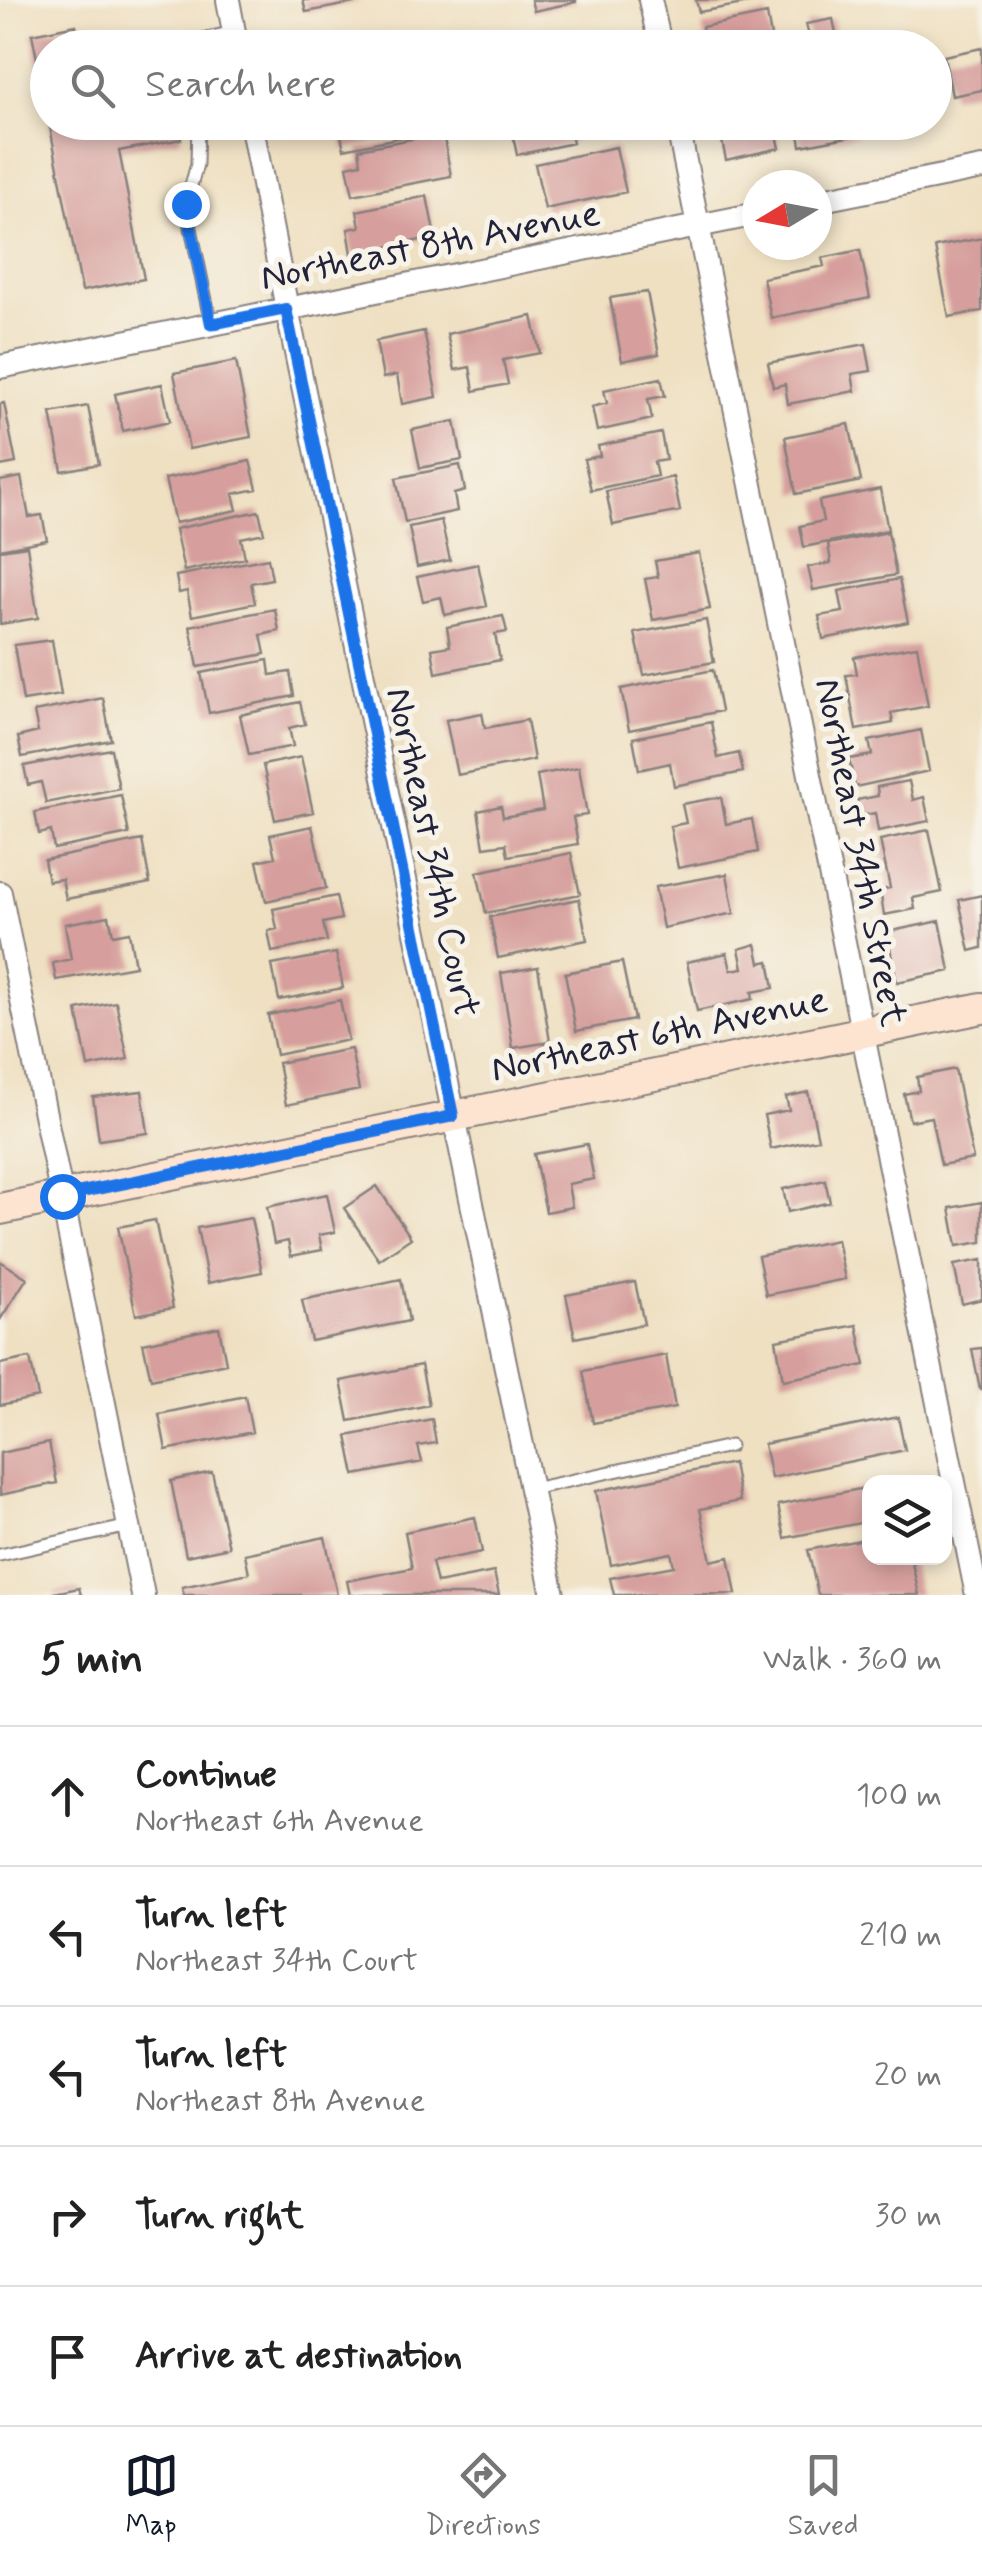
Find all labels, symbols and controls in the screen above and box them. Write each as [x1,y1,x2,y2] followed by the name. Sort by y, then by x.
[30,30,952,140] search box
[65,58,120,113] icon: search
[145,61,336,110] text: Search here
[742,170,832,260] north arrow
[164,182,210,228] route end
[257,190,604,303] street label: Northeast 8th Avenue
[802,674,917,1031] street label: Northeast 34th Street
[373,683,490,1022] street label: Northeast 34th Court
[487,976,832,1095] street label: Northeast 6th Avenue
[40,1174,86,1220] route start
[862,1475,952,1565] map controls
[862,1475,952,1565] button: layers
[40,1633,143,1688] text: 5 min
[763,1639,942,1681] text: Walk · 360 m
[135,1751,277,1800] text: Continue
[40,1769,95,1824] icon: ahead
[856,1775,942,1817] text: 100 m
[135,1800,424,1842] text: Northeast 6th Avenue
[135,1891,287,1940] text: Turn left
[40,1909,95,1964] icon: left
[859,1915,942,1957] text: 210 m
[135,1940,418,1982] text: Northeast 34th Court
[135,2031,287,2080] text: Turn left
[40,2049,95,2104] icon: left
[874,2055,942,2097] text: 20 m
[135,2080,425,2122] text: Northeast 8th Avenue
[40,2189,95,2244] icon: right
[135,2192,304,2241] text: Turn right
[875,2195,942,2237] text: 30 m
[40,2329,95,2384] icon: arrive
[135,2332,462,2381] text: Arrive at destination
[124,2448,179,2545] tab: Map
[426,2448,541,2545] tab: Directions
[788,2448,858,2545] tab: Saved

